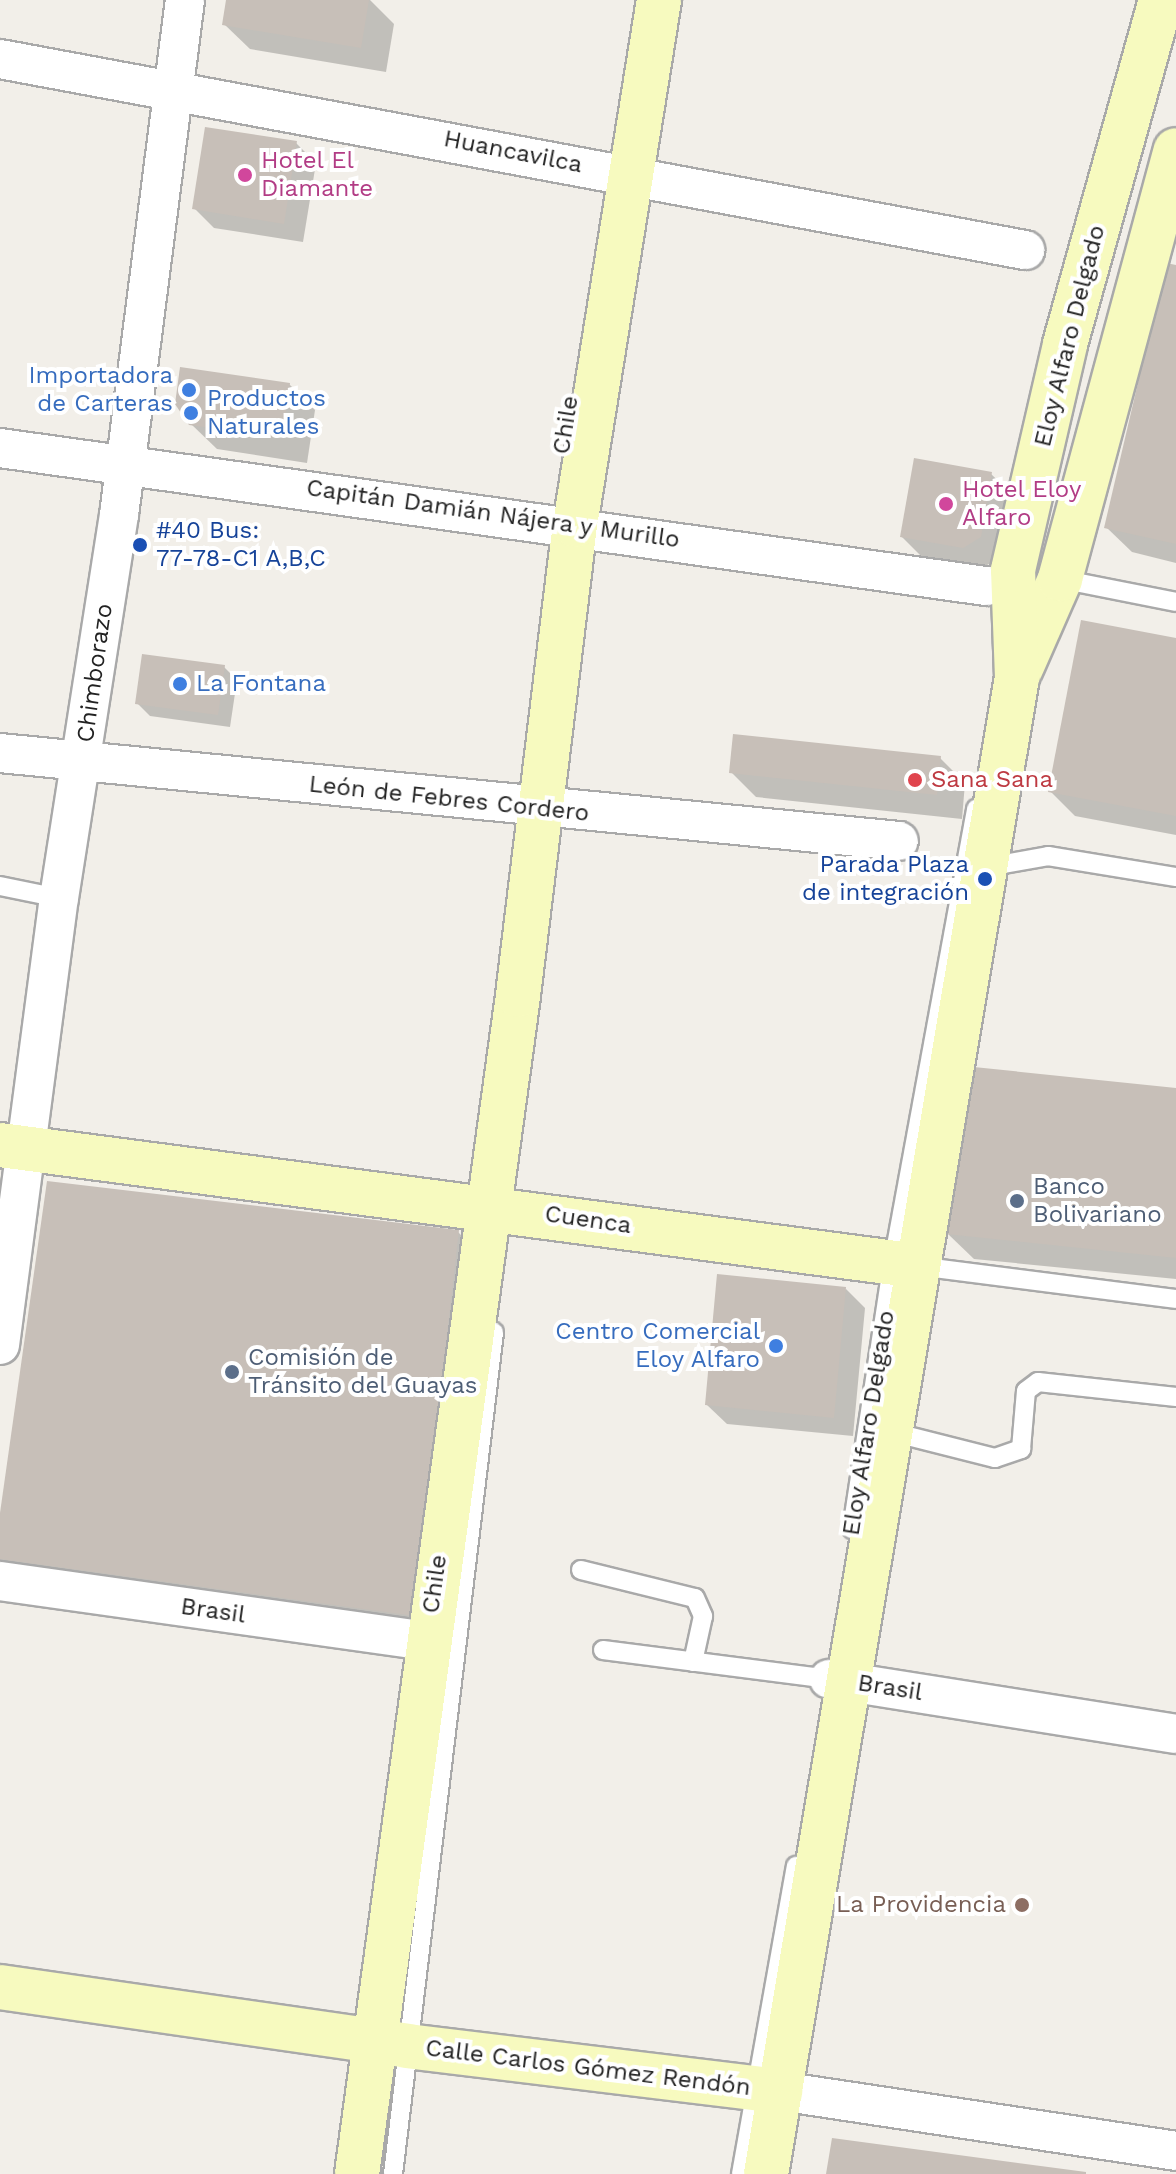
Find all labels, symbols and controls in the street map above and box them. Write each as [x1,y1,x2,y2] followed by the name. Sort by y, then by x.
[441,124,585,180] street label: Huancavilca
[261,147,373,203] place label: Hotel El Diamante
[236,166,254,184] marker: Hotel El Diamante
[1028,221,1112,451] street label: Eloy Alfaro Delgado
[28,362,173,418] place label: Importadora de Carteras
[180,381,198,399] marker: Importadora de Carteras
[207,385,326,441] place label: Productos Naturales
[547,394,585,456] street label: Chile
[182,404,200,422] marker: Productos Naturales
[304,473,682,555] street label: Capitán Damián Nájera y Murillo
[962,476,1082,532] place label: Hotel Eloy Alfaro
[937,495,955,513] marker: Hotel Eloy Alfaro
[156,517,327,573] place label: #40 Bus: 77-78-C1 A,B,C
[131,536,149,554] marker: #40 Bus: 77-78-C1 A,B,C
[71,602,119,744] street label: Chimborazo
[196,670,327,698] place label: La Fontana
[171,675,189,693] marker: La Fontana
[931,766,1054,794] place label: Sana Sana
[307,770,591,828] street label: León de Febres Cordero
[906,771,924,789] marker: Sana Sana
[802,851,969,907] place label: Parada Plaza de integración
[976,870,994,888] marker: Parada Plaza de integración
[1033,1173,1162,1229] place label: Banco Bolivariano
[1008,1192,1026,1210] marker: Banco Bolivariano
[543,1200,633,1240] street label: Cuenca
[837,1308,901,1538] street label: Eloy Alfaro Delgado
[555,1318,760,1374] place label: Centro Comercial Eloy Alfaro
[767,1337,785,1355] marker: Centro Comercial Eloy Alfaro
[248,1344,478,1400] place label: Comisión de Tránsito del Guayas
[223,1363,241,1381] marker: Comisión de Tránsito del Guayas
[417,1553,453,1615] street label: Chile
[179,1592,247,1630] street label: Brasil
[856,1669,924,1707] street label: Brasil
[835,1891,1006,1919] place label: La Providencia
[1013,1896,1031,1914] marker: La Providencia
[424,2034,752,2102] street label: Calle Carlos Gómez Rendón

